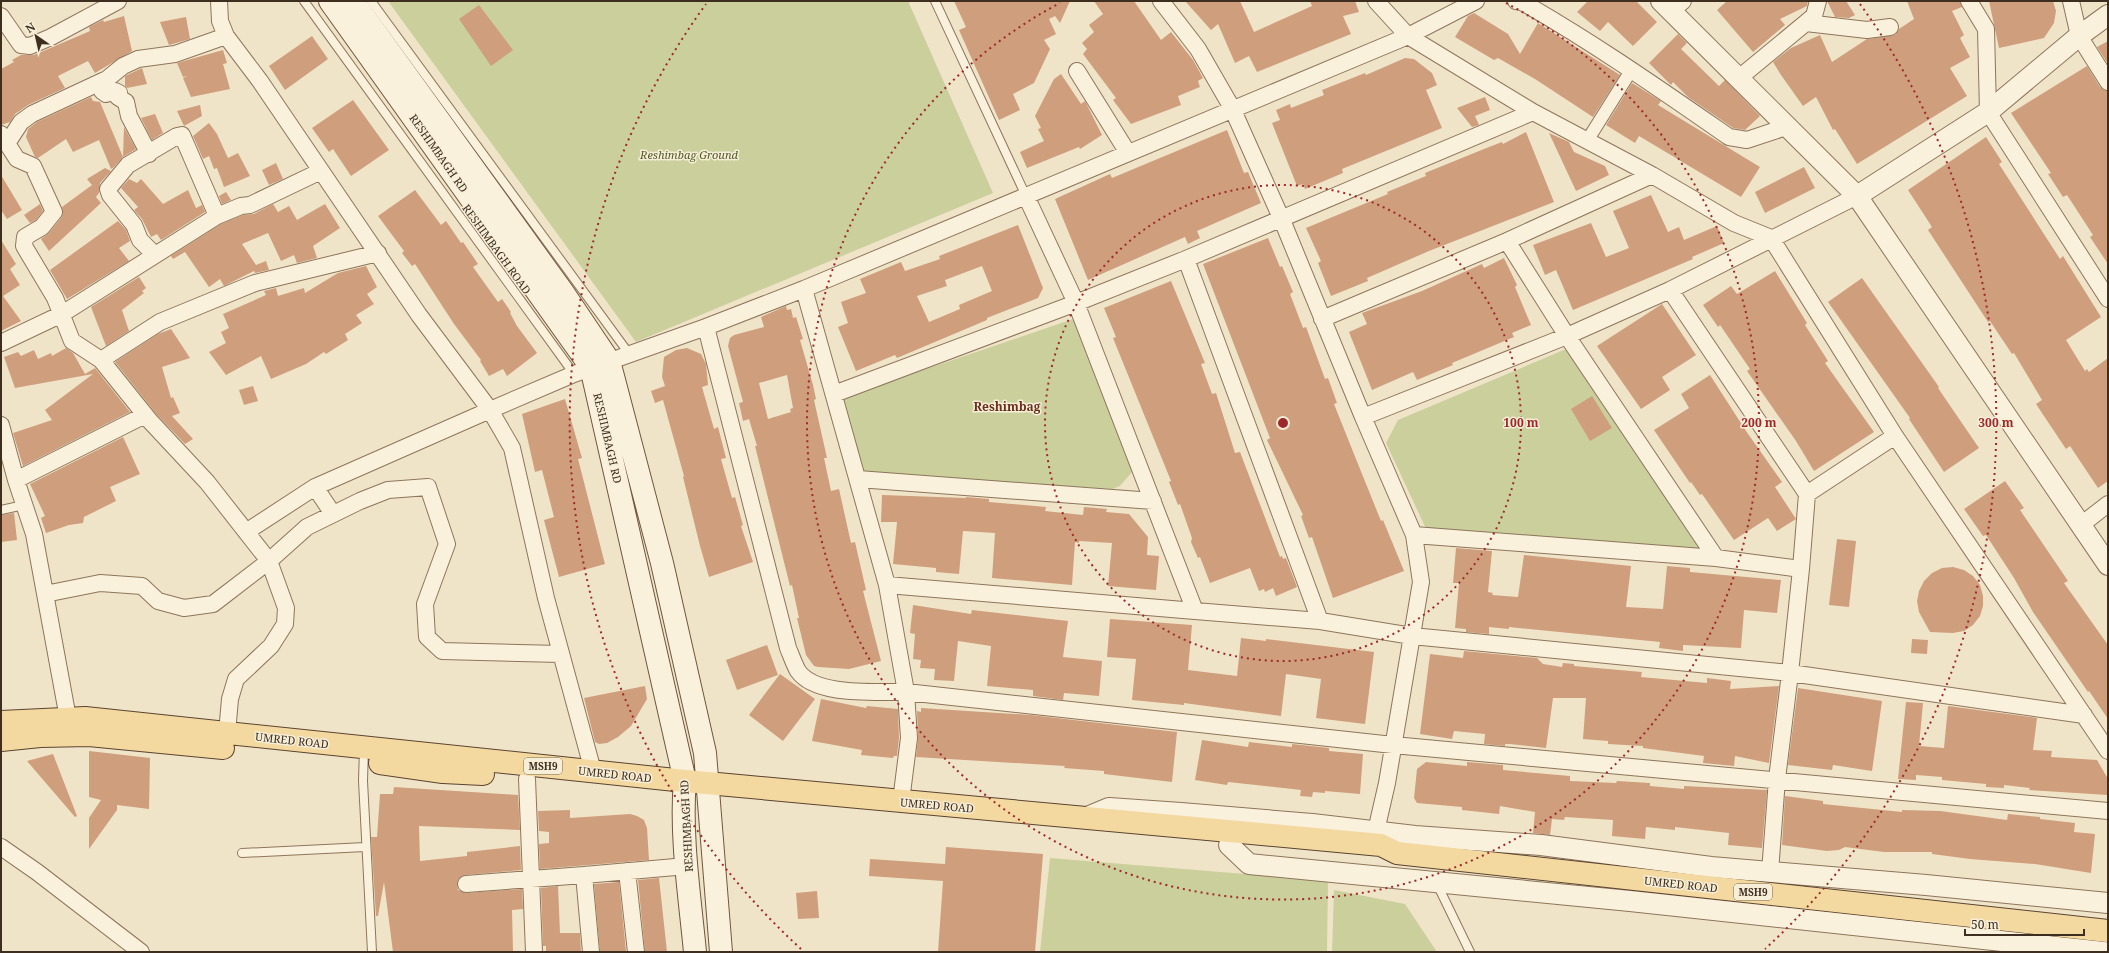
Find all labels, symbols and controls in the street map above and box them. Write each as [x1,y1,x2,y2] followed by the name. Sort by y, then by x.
[16,16,56,56] north arrow
[22,18,38,36] text: N
[406,111,472,195] street label: RESHIMBAGH RD
[639,147,739,162] park label: Reshimbag Ground
[459,201,535,297] street label: RESHIMBAGH ROAD
[590,391,626,485] street label: RESHIMBAGH RD
[974,398,1041,415] district label: Reshimbag
[1503,414,1539,431] text: 100 m
[1741,414,1777,431] text: 200 m
[1978,414,2014,431] text: 300 m
[1276,416,1290,430] centre of rings
[255,729,329,751] street label: UMRED ROAD
[524,758,562,774] road number: MSH9
[578,763,652,785] street label: UMRED ROAD
[676,780,696,872] street label: RESHIMBAGH RD
[900,794,974,816] street label: UMRED ROAD
[1644,873,1718,895] street label: UMRED ROAD
[1734,884,1772,900] road number: MSH9
[1965,911,2084,937] scale bar
[1971,916,1999,933] text: 50 m

